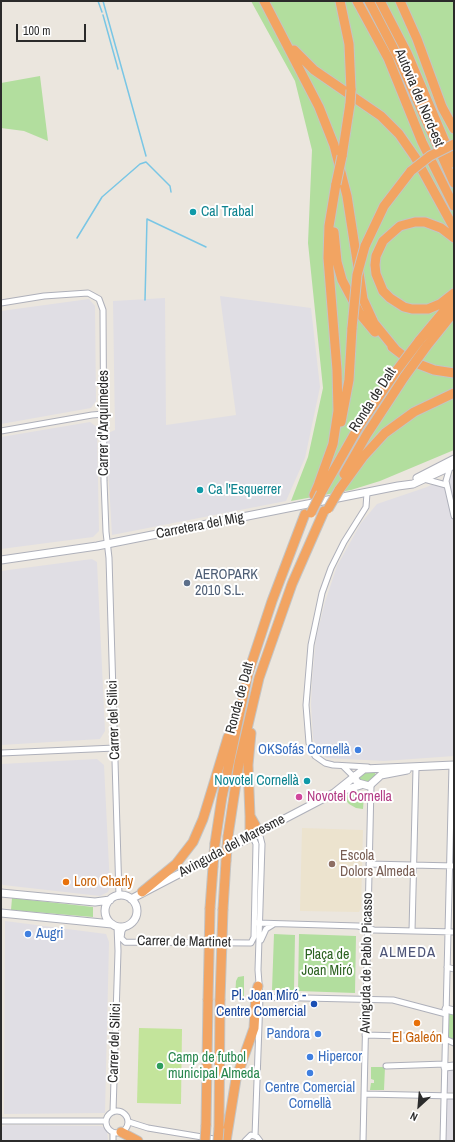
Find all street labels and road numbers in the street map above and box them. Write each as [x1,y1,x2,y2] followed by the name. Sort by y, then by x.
[391,47,447,149] street label: Autovia del Nord-est
[346,365,400,435] street label: Ronda de Dalt
[96,370,112,476] street label: Carrer d'Arquímedes
[155,509,245,543] street label: Carretera del Mig
[222,660,258,736] street label: Ronda de Dalt
[104,680,124,760] street label: Carrer del Silici
[176,811,288,881] street label: Avinguda del Maresme
[357,892,377,1034] street label: Avinguda de Pablo Picasso
[137,933,231,951] street label: Carrer de Martinet
[105,1003,125,1083] street label: Carrer del Silici

